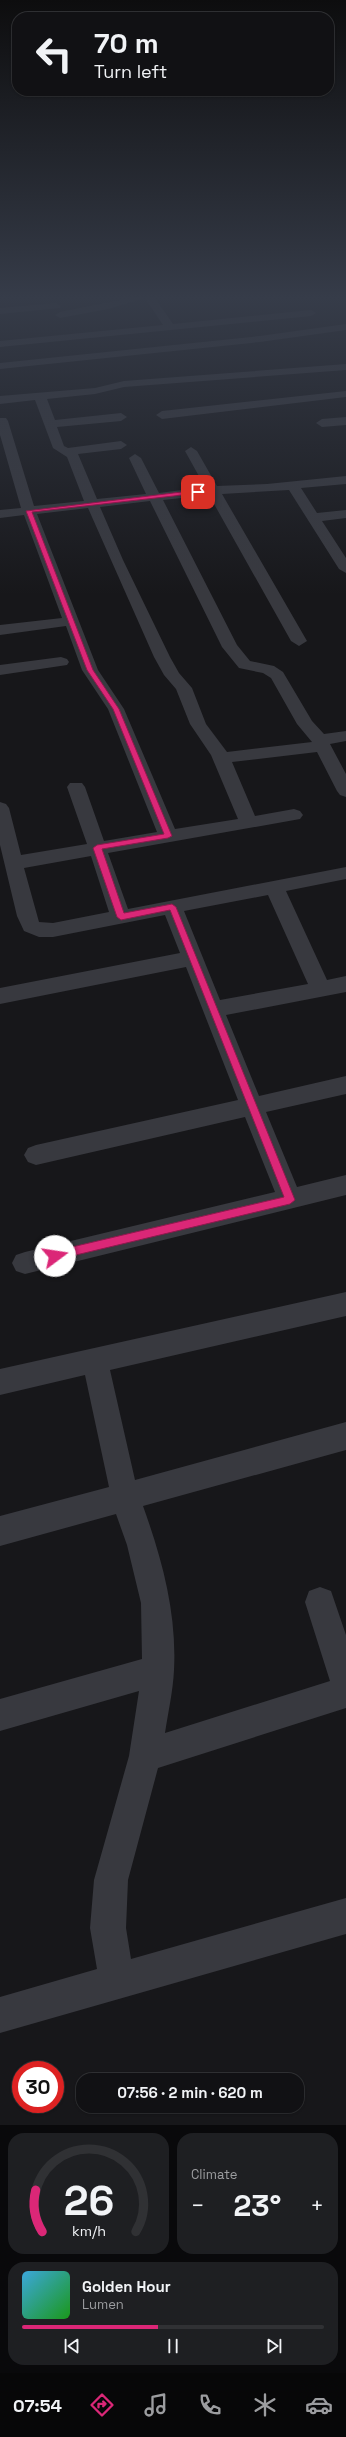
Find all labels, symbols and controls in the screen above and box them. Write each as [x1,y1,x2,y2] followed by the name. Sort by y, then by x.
[94,25,159,61] text: 70 m
[28,28,80,80] icon: left
[94,60,167,83] text: Turn left
[181,475,215,509] pin
[187,481,209,503] icon: arrive
[34,1235,76,1277] position arrow
[12,2061,64,2113] speed limit sign: 30
[117,2083,263,2102] text: 07:56 · 2 min · 620 m
[191,2166,237,2183] text: Climate
[63,2173,114,2226] text: 26
[234,2186,281,2225] text: 23°
[191,2191,205,2219] text: −
[310,2191,324,2219] text: +
[71,2221,106,2239] text: km/h
[82,2277,171,2296] text: Golden Hour
[82,2296,124,2313] text: Lumen
[61,2335,83,2357] icon: previous
[162,2335,184,2357] icon: pause
[263,2335,285,2357] icon: next
[88,2391,116,2419] icon: directions
[142,2391,170,2419] icon: music
[196,2391,224,2419] icon: phone
[251,2391,279,2419] icon: climate
[305,2391,333,2419] icon: car
[13,2394,62,2417] text: 07:54

